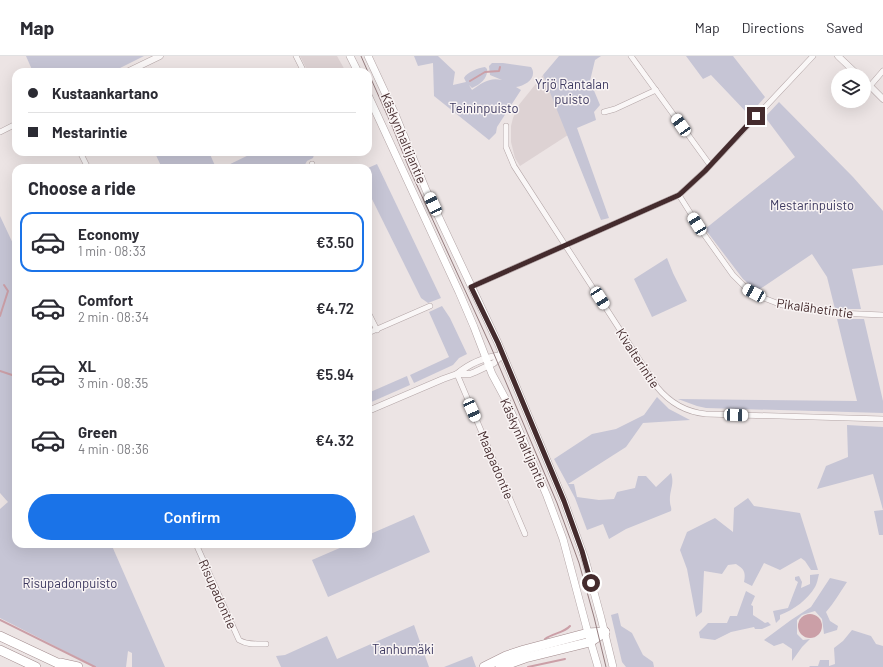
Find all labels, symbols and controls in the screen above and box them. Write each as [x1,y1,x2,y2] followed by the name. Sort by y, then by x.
[20,16,54,39] text: Map
[695,19,720,36] text: Map
[742,19,804,36] text: Directions
[826,19,863,36] text: Saved
[831,68,871,108] map controls
[831,68,871,108] button: layers
[535,76,609,107] park label: Yrjö Rantalan puisto
[52,84,158,102] text: Kustaankartano
[378,90,430,186] street label: Käskynhaltijantie
[449,100,519,116] park label: Teininpuisto
[747,107,765,125] route end
[669,112,693,138] car
[52,123,127,141] text: Mestarintie
[28,177,136,199] text: Choose a ride
[422,191,444,217] car
[770,197,854,213] park label: Mestarinpuisto
[686,211,708,237] car
[30,224,66,260] icon: car
[78,225,139,243] text: Economy
[316,233,354,251] text: €3.50
[78,243,146,259] text: 1 min · 08:33
[741,282,767,304] car
[588,285,612,311] car
[30,290,66,326] icon: car
[78,291,133,309] text: Comfort
[776,295,855,321] street label: Pikalähetintie
[316,299,354,317] text: €4.72
[78,309,149,325] text: 2 min · 08:34
[613,325,663,391] street label: Kivalterintie
[30,356,66,392] icon: car
[78,357,96,375] text: XL
[316,365,354,383] text: €5.94
[78,375,148,391] text: 3 min · 08:35
[497,396,551,491] street label: Käskynhaltijantie
[462,397,482,423] car
[724,409,748,421] car
[30,422,66,458] icon: car
[78,423,117,441] text: Green
[474,428,518,502] street label: Maapadontie
[315,431,354,449] text: €4.32
[78,441,149,457] text: 4 min · 08:36
[28,494,356,540] button: Confirm
[196,557,240,631] street label: Risupadontie
[582,574,600,592] route start
[23,575,117,591] park label: Risupadonpuisto
[372,641,434,657] park label: Tanhumäki

